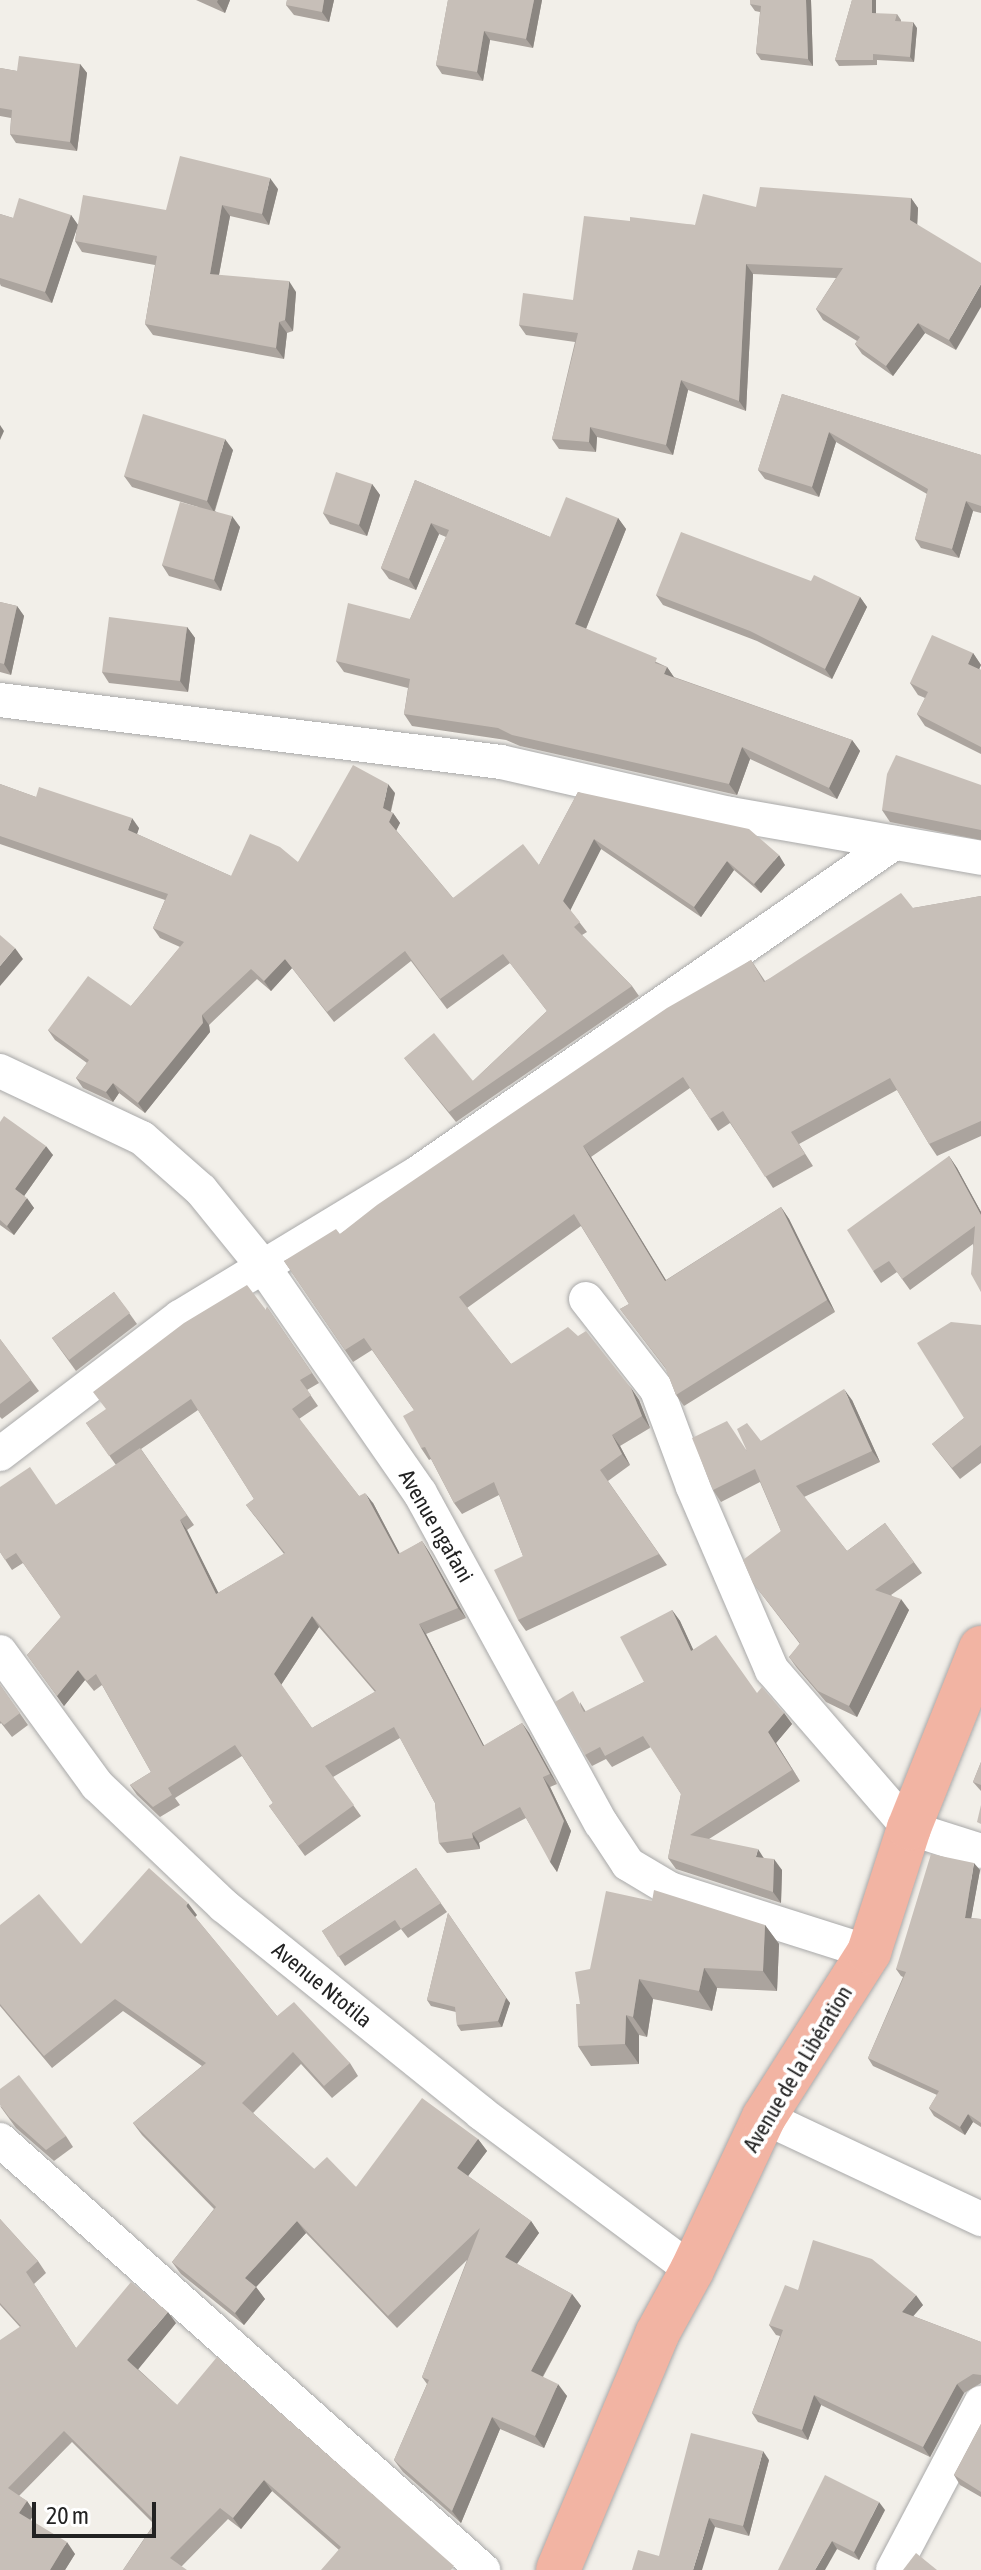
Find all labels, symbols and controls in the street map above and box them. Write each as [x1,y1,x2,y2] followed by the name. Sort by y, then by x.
[393,1465,479,1587] street label: Avenue ngafani
[267,1937,377,2033] street label: Avenue Ntotila
[738,1981,858,2157] street label: Avenue de la Libération
[36,2486,160,2536] scale bar
[46,2502,89,2529] text: 20 m

